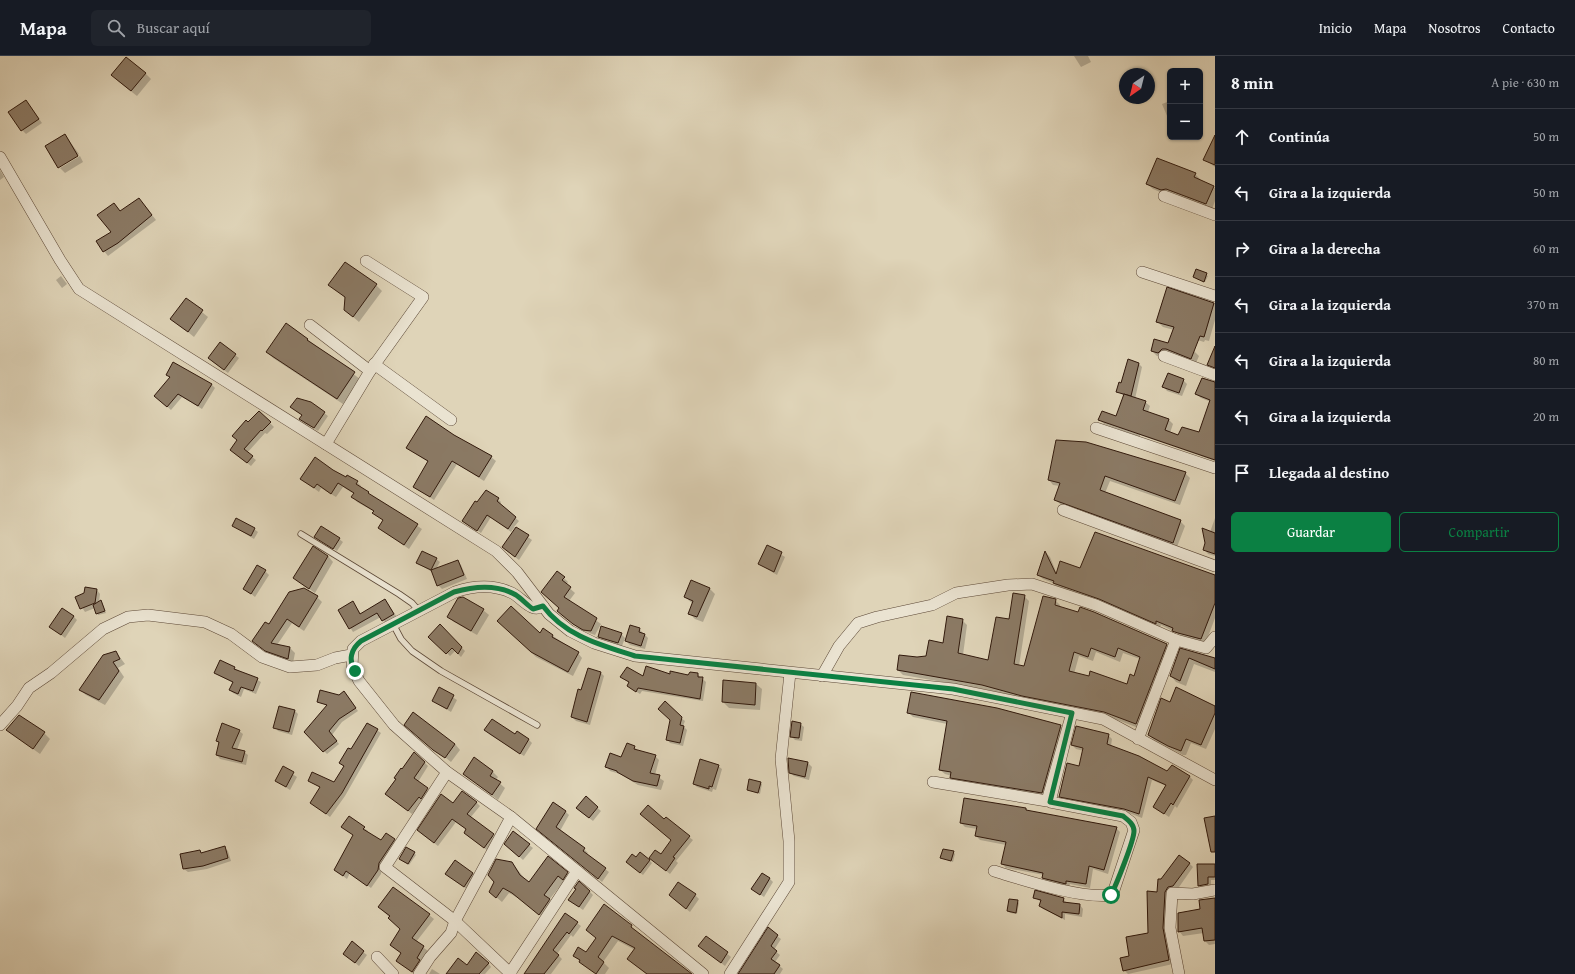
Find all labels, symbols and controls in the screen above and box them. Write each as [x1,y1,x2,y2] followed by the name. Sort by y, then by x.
[91,10,371,46] search box
[20,14,67,42] text: Mapa
[105,17,127,39] icon: search
[137,17,210,38] text: Buscar aquí
[1319,18,1352,38] text: Inicio
[1374,18,1406,38] text: Mapa
[1428,18,1481,38] text: Nosotros
[1503,18,1555,38] text: Contacto
[1119,68,1155,104] north arrow
[1167,68,1203,140] map controls
[1167,68,1203,104] button: +
[1231,70,1273,95] text: 8 min
[1491,73,1559,92] text: A pie · 630 m
[1167,104,1203,140] button: −
[1231,126,1253,148] icon: ahead
[1269,126,1330,147] text: Continúa
[1533,127,1559,146] text: 50 m
[1231,182,1253,204] icon: left
[1269,182,1391,203] text: Gira a la izquierda
[1533,183,1559,202] text: 50 m
[1231,238,1253,260] icon: right
[1269,238,1380,259] text: Gira a la derecha
[1533,239,1559,258] text: 60 m
[1231,294,1253,316] icon: left
[1269,294,1391,315] text: Gira a la izquierda
[1527,295,1559,314] text: 370 m
[1231,350,1253,372] icon: left
[1269,350,1391,371] text: Gira a la izquierda
[1533,351,1559,370] text: 80 m
[1231,406,1253,428] icon: left
[1269,406,1391,427] text: Gira a la izquierda
[1533,407,1559,426] text: 20 m
[1231,462,1253,484] icon: arrive
[1269,462,1389,483] text: Llegada al destino
[1231,512,1391,552] button: Guardar
[1399,512,1559,552] button: Compartir
[346,662,364,680] route end
[1102,886,1120,904] route start

